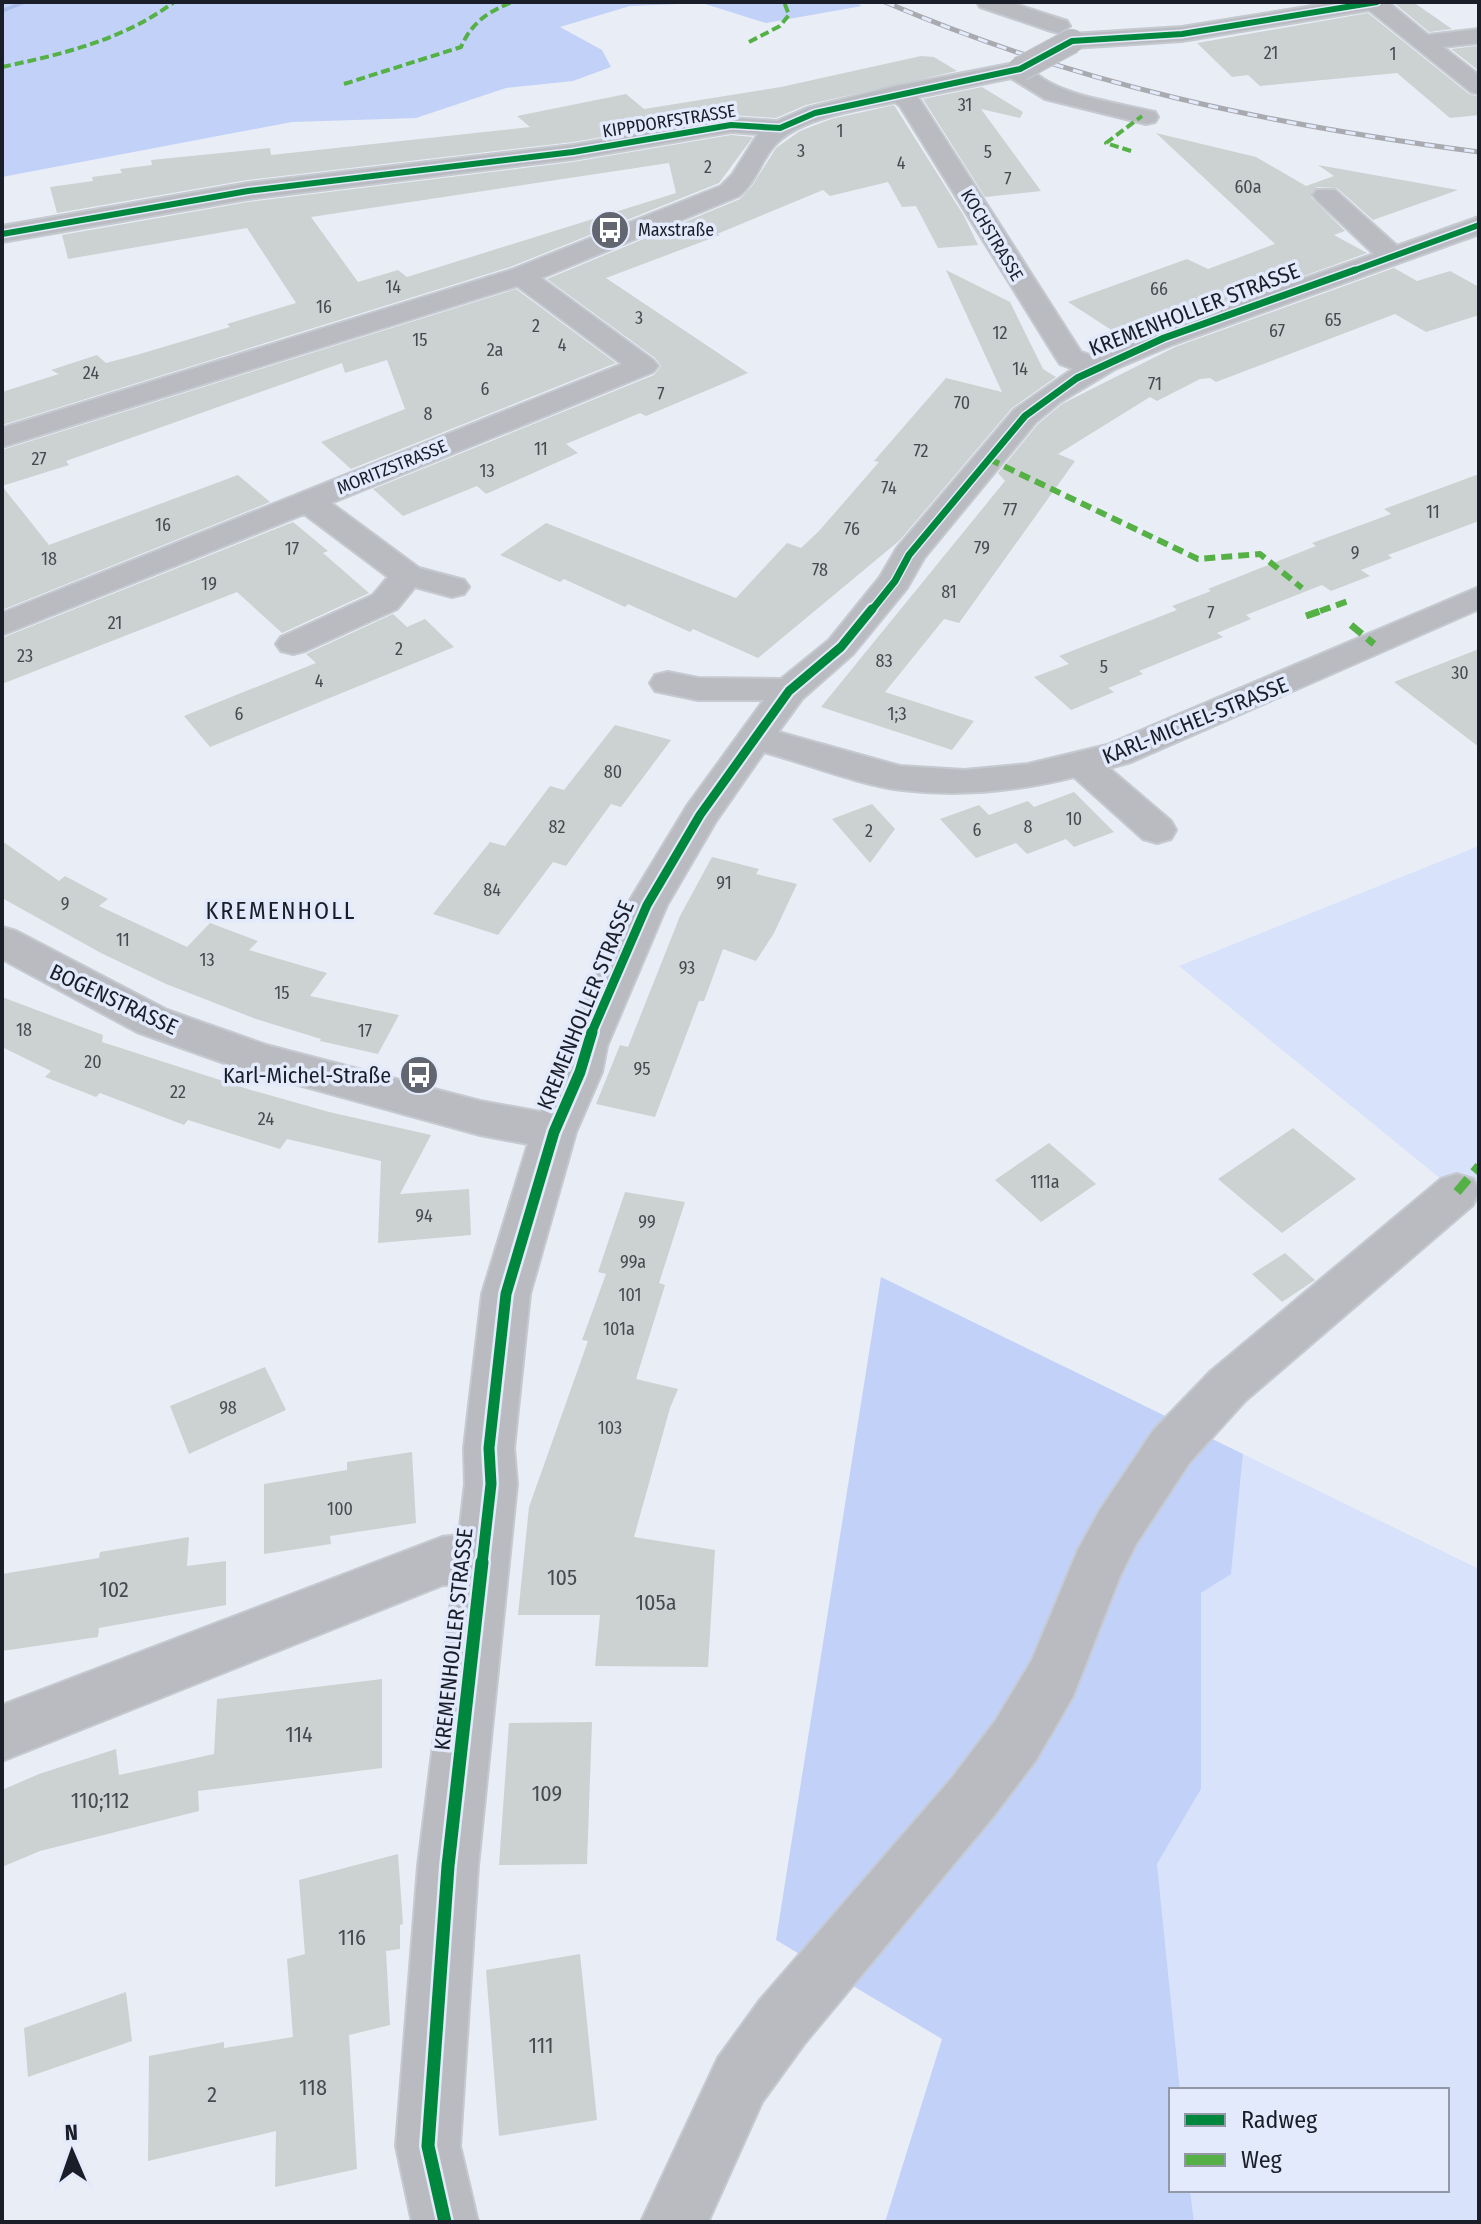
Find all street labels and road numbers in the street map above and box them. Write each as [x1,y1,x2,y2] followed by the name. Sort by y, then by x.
[601,100,737,142] street label: KIPPDORFSTRASSE
[956,185,1028,285] street label: KOCHSTRASSE
[1085,257,1303,362] street label: KREMENHOLLER STRASSE
[334,435,450,499] street label: MORITZSTRASSE
[1098,671,1292,770] street label: KARL-MICHEL-STRASSE
[531,897,640,1114] street label: KREMENHOLLER STRASSE
[45,958,182,1041] street label: BOGENSTRASSE
[428,1527,479,1752] street label: KREMENHOLLER STRASSE

